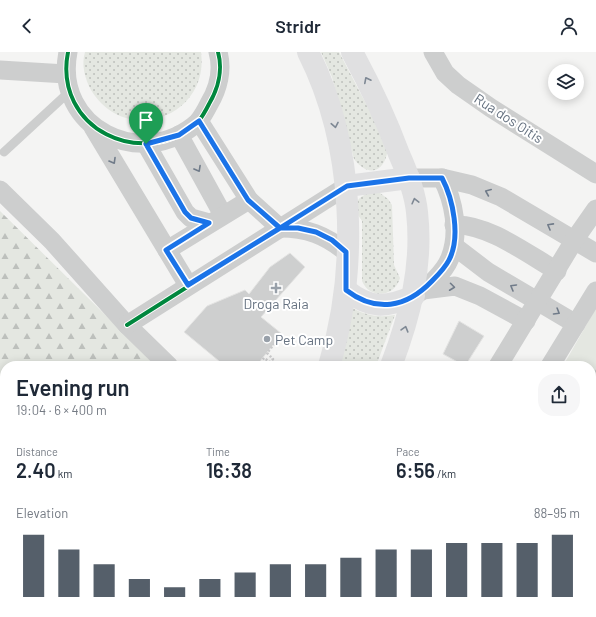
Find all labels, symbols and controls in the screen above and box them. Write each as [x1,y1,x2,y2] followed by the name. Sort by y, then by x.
[16,15,38,37] icon: back
[275,15,321,37] text: Stridr
[558,15,580,37] icon: person
[548,64,584,100] map controls
[548,64,584,100] button: layers
[365,77,372,85] one-way arrow
[471,89,547,147] street label: Rua dos Oitis
[129,103,163,144] pin
[135,109,157,131] icon: arrive
[330,122,338,129] one-way arrow
[109,157,116,164] one-way arrow
[194,165,201,173] one-way arrow
[484,189,492,197] one-way arrow
[411,198,419,204] one-way arrow
[547,223,554,230] one-way arrow
[449,282,455,291] one-way arrow
[271,283,281,293] marker: Droga Raia
[510,284,517,291] one-way arrow
[243,295,309,312] place label: Droga Raia
[553,308,560,315] one-way arrow
[400,326,409,333] one-way arrow
[275,331,333,348] place label: Pet Camp
[262,334,272,344] marker: Pet Camp
[16,374,130,400] text: Evening run
[538,374,580,416] button: share
[16,402,107,418] text: 19:04 · 6 × 400 m
[16,445,58,458] text: Distance
[206,445,230,458] text: Time
[396,445,420,458] text: Pace
[16,458,56,482] text: 2.40
[206,458,252,482] text: 16:38
[396,458,435,482] text: 6:56
[56,467,72,480] text: km
[435,467,456,480] text: /km
[16,505,68,521] text: Elevation
[534,505,580,521] text: 88–95 m

